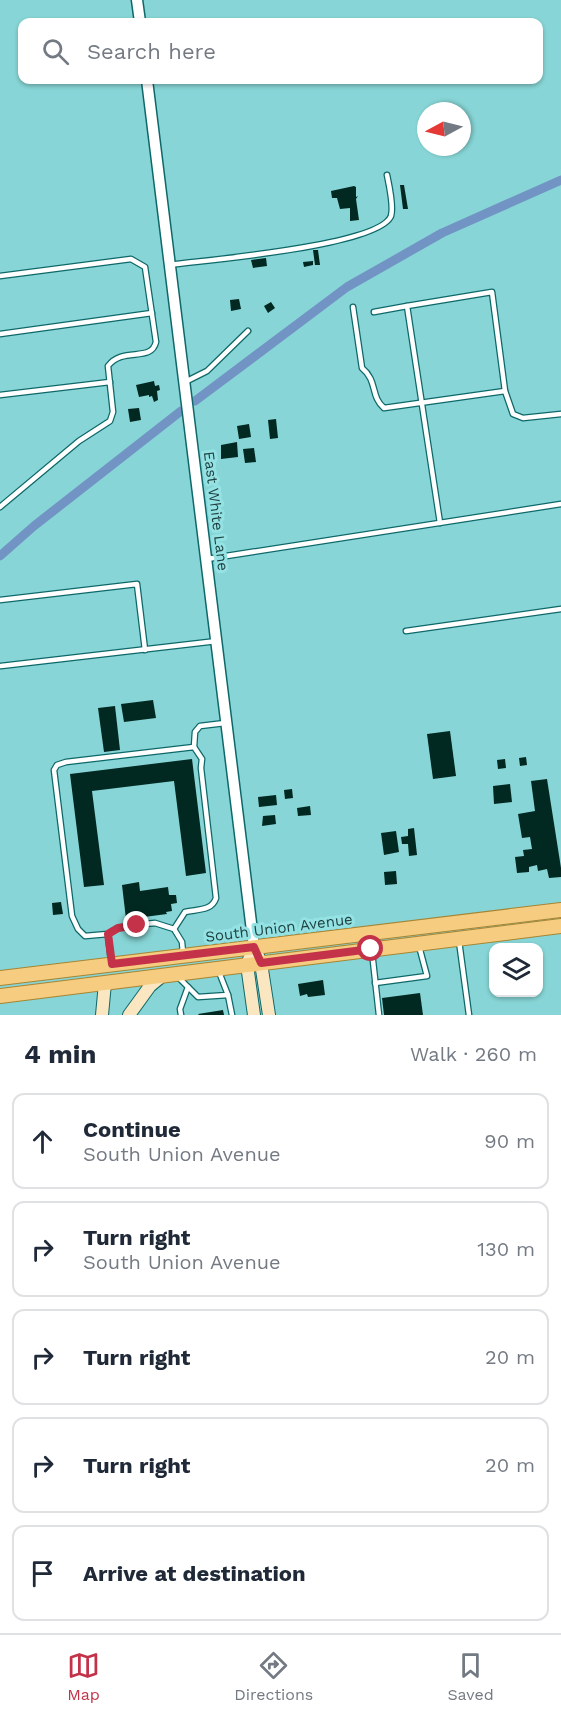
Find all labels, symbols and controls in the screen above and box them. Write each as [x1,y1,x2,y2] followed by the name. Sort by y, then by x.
[18,18,543,84] search box
[39,35,72,68] icon: search
[87,39,216,64] text: Search here
[417,102,471,156] north arrow
[200,450,232,572] street label: East White Lane
[204,910,354,946] street label: South Union Avenue
[123,911,149,937] route end
[357,935,383,961] route start
[489,943,543,997] map controls
[489,943,543,997] button: layers
[24,1039,96,1069] text: 4 min
[410,1042,537,1066] text: Walk · 260 m
[83,1117,181,1142] text: Continue
[26,1125,59,1158] icon: ahead
[484,1129,535,1153] text: 90 m
[83,1142,281,1166] text: South Union Avenue
[83,1225,190,1250] text: Turn right
[26,1233,59,1266] icon: right
[477,1237,535,1261] text: 130 m
[83,1250,281,1274] text: South Union Avenue
[26,1341,59,1374] icon: right
[83,1345,190,1370] text: Turn right
[485,1345,535,1369] text: 20 m
[26,1449,59,1482] icon: right
[83,1453,190,1478] text: Turn right
[485,1453,535,1477] text: 20 m
[26,1557,59,1590] icon: arrive
[83,1561,306,1586] text: Arrive at destination
[67,1649,100,1704] tab: Map
[234,1649,313,1704] tab: Directions
[447,1649,494,1704] tab: Saved

